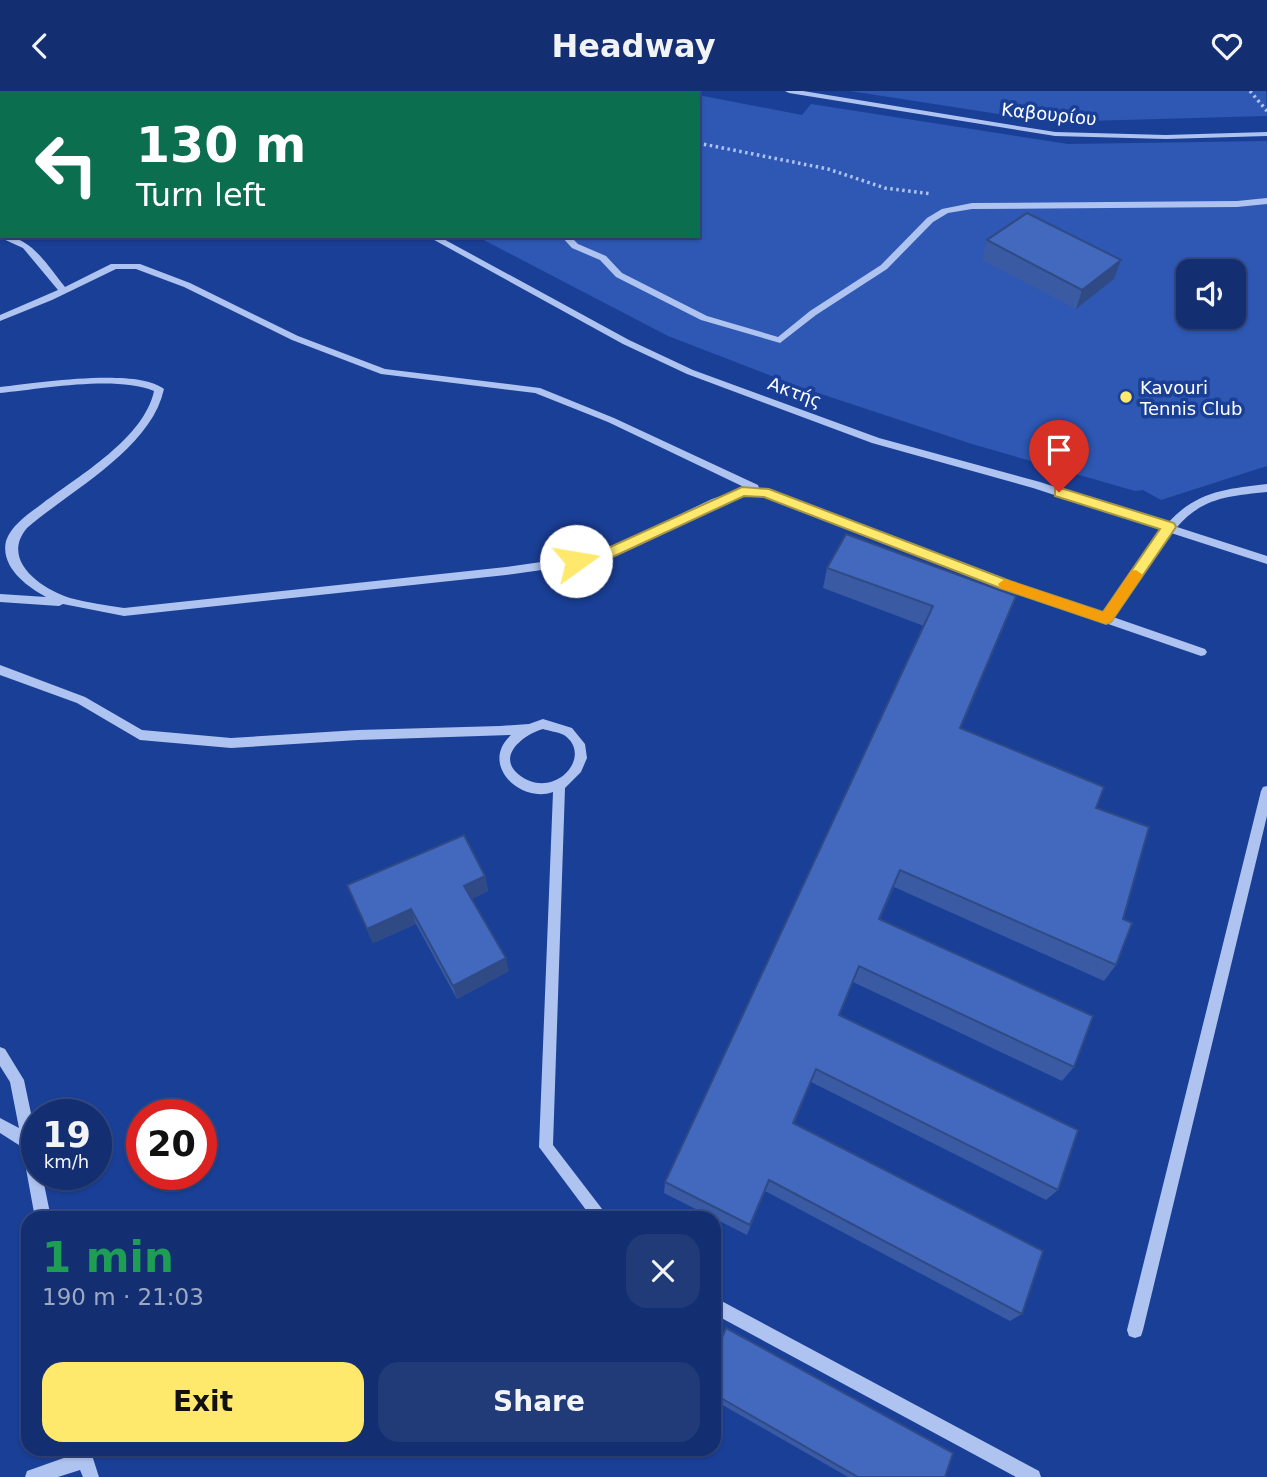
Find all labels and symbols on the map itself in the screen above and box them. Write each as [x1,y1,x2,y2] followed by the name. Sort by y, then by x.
[1000,99,1098,129] street label: Καβουρίου
[765,373,825,411] street label: Ακτής
[1139,377,1242,419] place label: Kavouri Tennis Club
[1118,389,1134,405] marker: Kavouri Tennis Club
[1029,420,1089,492] pin
[539,524,613,598] position arrow
[126,1099,217,1190] speed limit sign: 20

